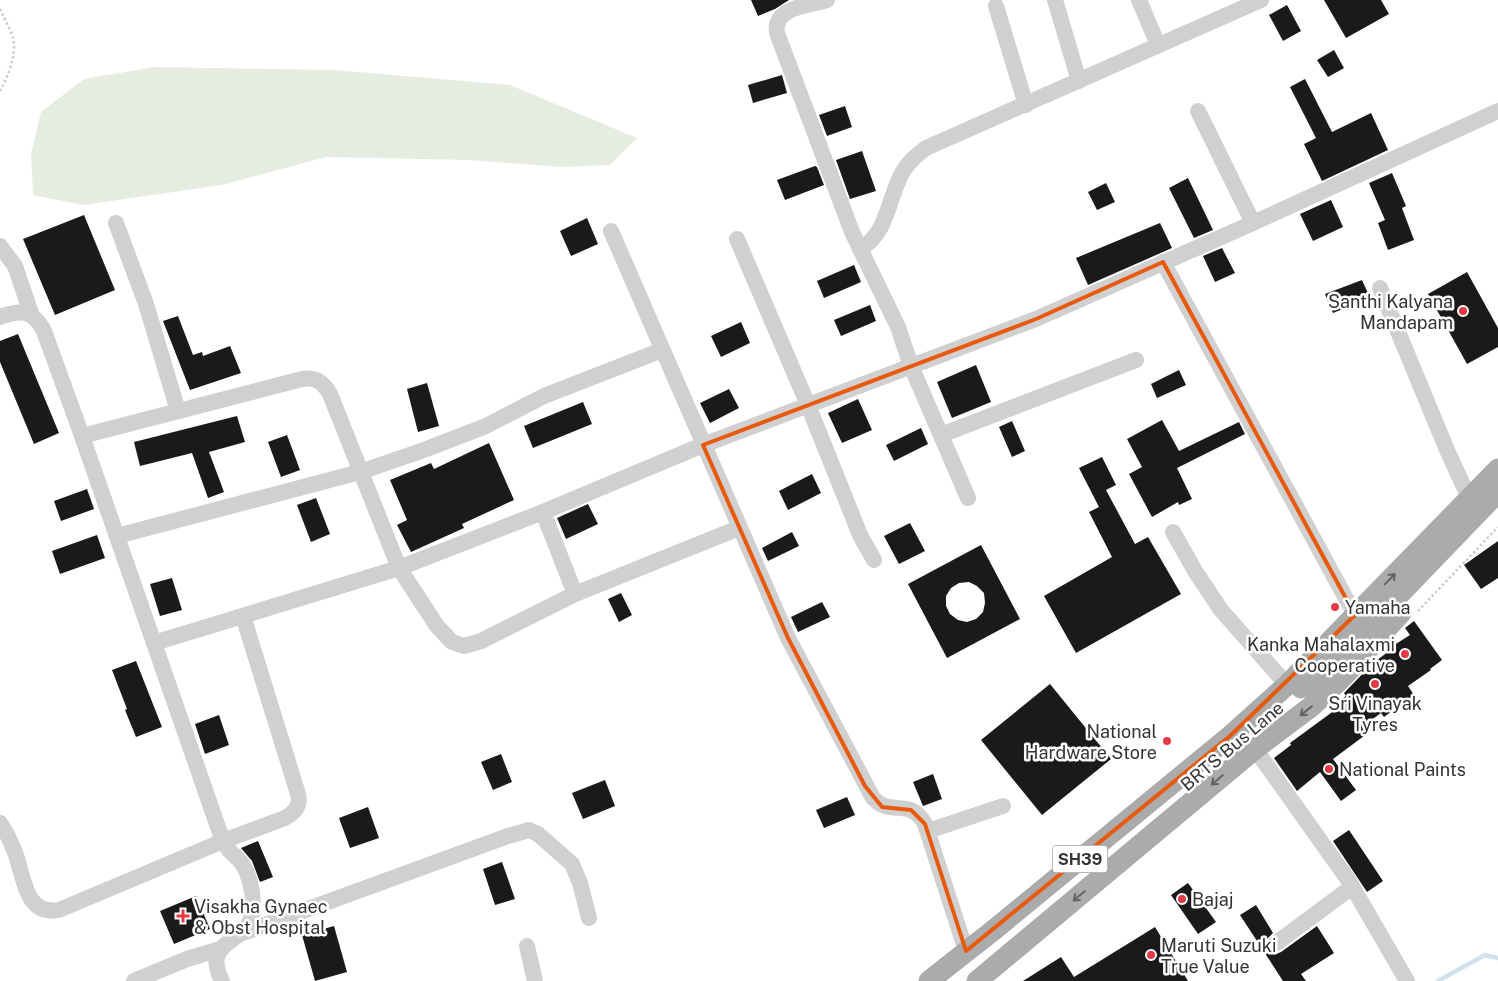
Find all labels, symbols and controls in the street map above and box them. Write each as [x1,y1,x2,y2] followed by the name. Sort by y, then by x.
[1328,291,1453,333] place label: Santhi Kalyana Mandapam
[1457,305,1469,317] marker: Santhi Kalyana Mandapam
[1384,573,1396,586] one-way arrow
[1345,597,1411,618] place label: Yamaha
[1329,601,1341,613] marker: Yamaha
[1247,634,1395,676] place label: Kanka Mahalaxmi Cooperative
[1399,648,1411,660] marker: Kanka Mahalaxmi Cooperative
[1369,678,1381,690] marker: Sri Vinayak Tyres
[1328,693,1422,735] place label: Sri Vinayak Tyres
[1176,697,1288,795] street label: BRTS Bus Lane
[1299,705,1312,716] one-way arrow
[1025,721,1157,763] place label: National Hardware Store
[1161,735,1173,747] marker: National Hardware Store
[1339,759,1466,780] place label: National Paints
[1323,763,1335,775] marker: National Paints
[1211,775,1224,786] one-way arrow
[1052,846,1108,872] road number: SH39
[1192,889,1233,910] place label: Bajaj
[1072,890,1085,901] one-way arrow
[1176,893,1188,905] marker: Bajaj
[194,896,328,938] place label: Visakha Gynaec & Obst Hospital
[176,909,190,923] marker: Visakha Gynaec & Obst Hospital
[1161,935,1276,977] place label: Maruti Suzuki True Value
[1145,949,1157,961] marker: Maruti Suzuki True Value

